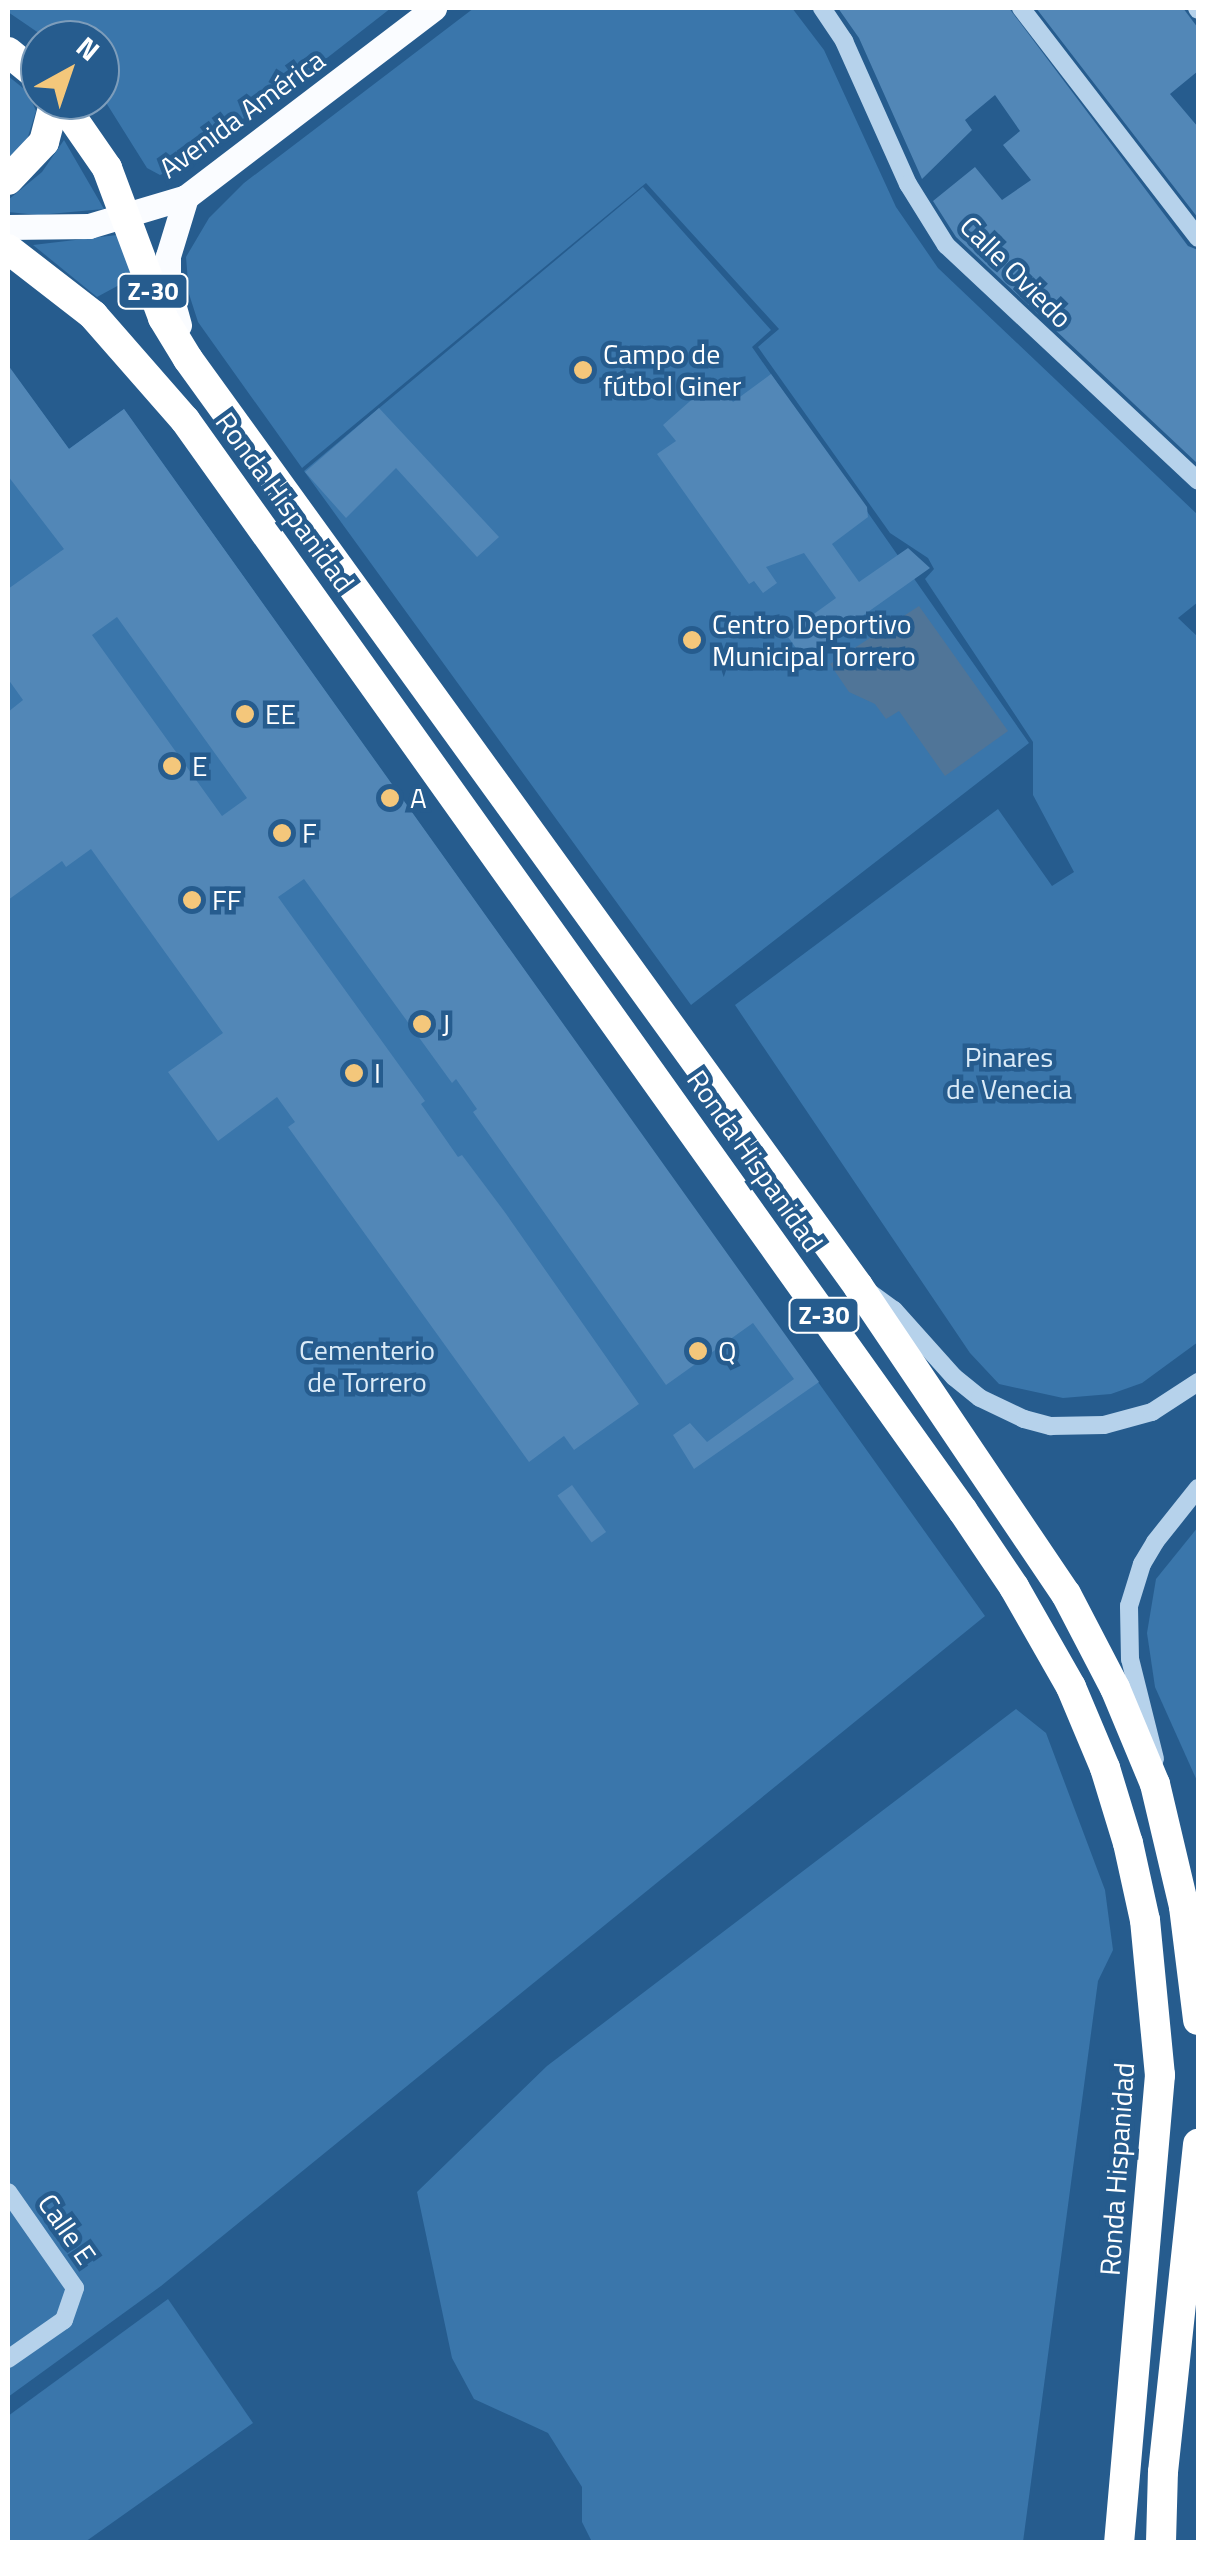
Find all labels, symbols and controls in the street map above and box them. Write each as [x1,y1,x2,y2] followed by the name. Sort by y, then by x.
[20,20,120,120] north arrow
[67,25,110,71] text: N
[153,43,331,185] street label: Avenida América
[953,209,1079,335] street label: Calle Oviedo
[116,271,190,311] road number: Z-30
[603,337,741,403] place label: Campo de fútbol Giner
[572,359,594,381] marker: Campo de fútbol Giner
[209,406,361,598] street label: Ronda Hispanidad
[712,607,916,673] place label: Centro Deportivo Municipal Torrero
[681,629,703,651] marker: Centro Deportivo Municipal Torrero
[265,697,296,731] place label: EE
[234,703,256,725] marker: EE
[192,749,207,783] place label: E
[161,755,183,777] marker: E
[410,781,427,815] place label: A
[379,787,401,809] marker: A
[302,816,317,850] place label: F
[271,822,293,844] marker: F
[212,883,241,917] place label: FF
[181,889,203,911] marker: FF
[442,1007,450,1041] place label: J
[411,1013,433,1035] marker: J
[946,1040,1072,1106] park label: Pinares de Venecia
[374,1056,381,1090] place label: I
[343,1062,365,1084] marker: I
[680,1064,830,1258] street label: Ronda Hispanidad
[786,1295,862,1335] road number: Z-30
[299,1333,435,1399] park label: Cementerio de Torrero
[718,1334,736,1368] place label: Q
[687,1340,709,1362] marker: Q
[1093,2061,1141,2277] street label: Ronda Hispanidad
[31,2187,103,2271] street label: Calle E

